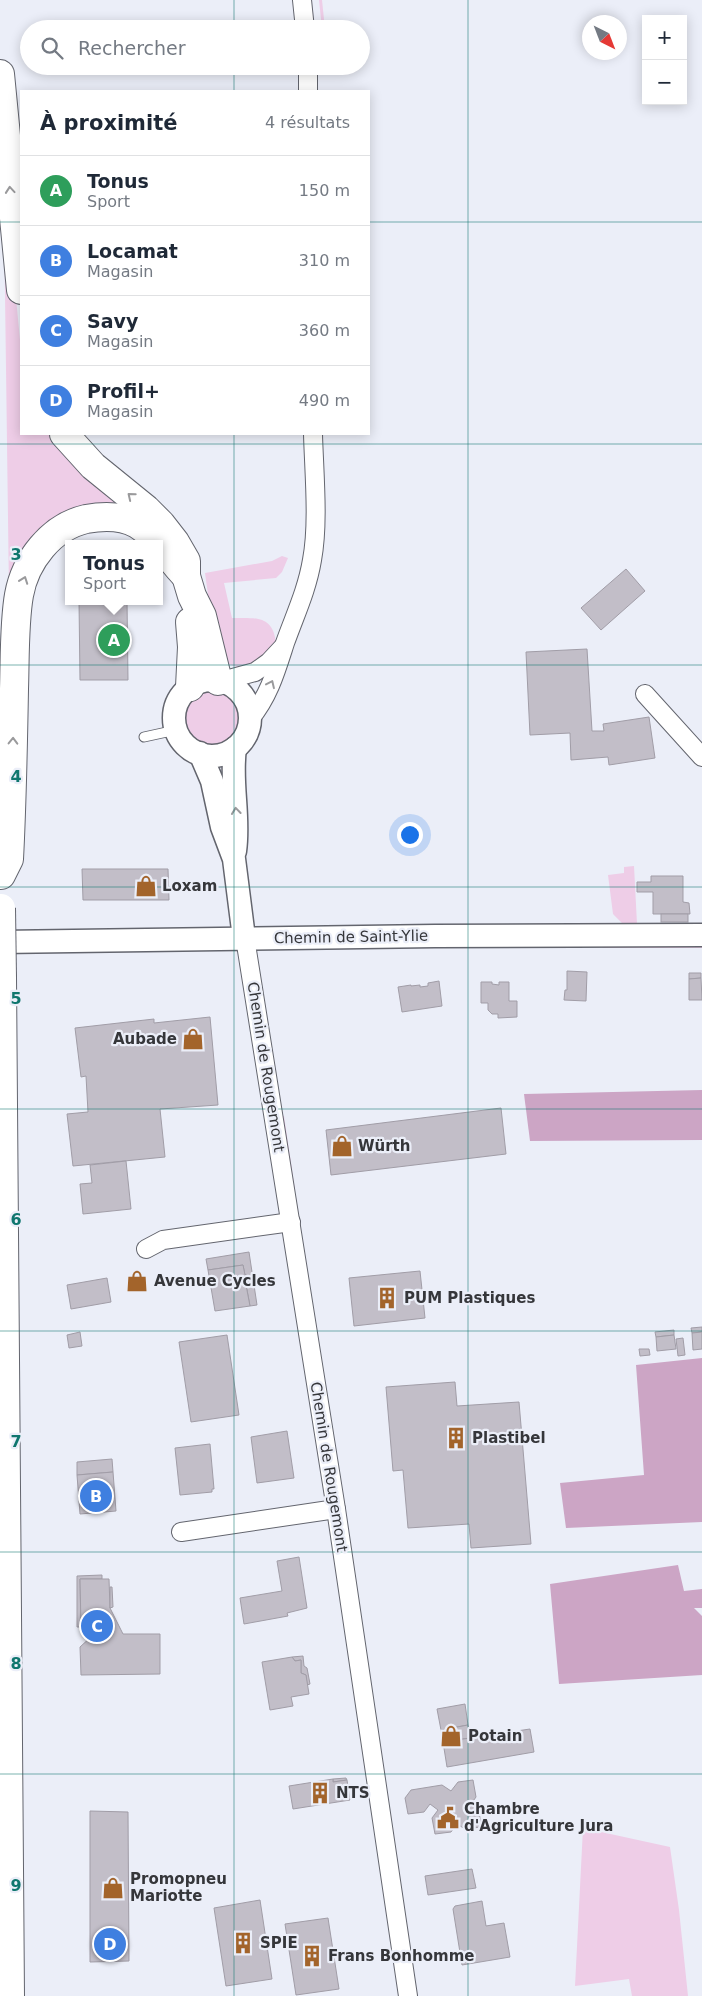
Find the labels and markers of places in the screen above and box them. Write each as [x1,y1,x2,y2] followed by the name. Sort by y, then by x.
[98,621,130,659] pin: A
[133,873,159,899] shop icon: Loxam
[162,877,217,895] place label: Loxam
[180,1026,206,1052] shop icon: Aubade
[113,1030,177,1048] place label: Aubade
[329,1133,355,1159] shop icon: Würth
[358,1137,410,1155] place label: Würth
[124,1268,150,1294] shop icon: Avenue Cycles
[154,1272,276,1290] place label: Avenue Cycles
[374,1285,400,1311] building icon: PUM Plastiques
[404,1289,535,1307] place label: PUM Plastiques
[443,1425,469,1451] building icon: Plastibel
[472,1429,546,1447] place label: Plastibel
[80,1477,112,1515] pin: B
[81,1607,113,1645] pin: C
[438,1723,464,1749] shop icon: Potain
[468,1727,522,1745] place label: Potain
[307,1780,333,1806] building icon: NTS
[336,1784,370,1802] place label: NTS
[464,1800,613,1835] place label: Chambre d'Agriculture Jura
[435,1805,461,1831] public building icon: Chambre d'Agriculture Jura
[130,1870,227,1905] place label: Promopneu Mariotte
[100,1875,126,1901] shop icon: Promopneu Mariotte
[94,1925,126,1963] pin: D
[230,1930,256,1956] building icon: SPIE
[260,1934,298,1952] place label: SPIE
[299,1943,325,1969] building icon: Frans Bonhomme
[328,1947,474,1965] place label: Frans Bonhomme

